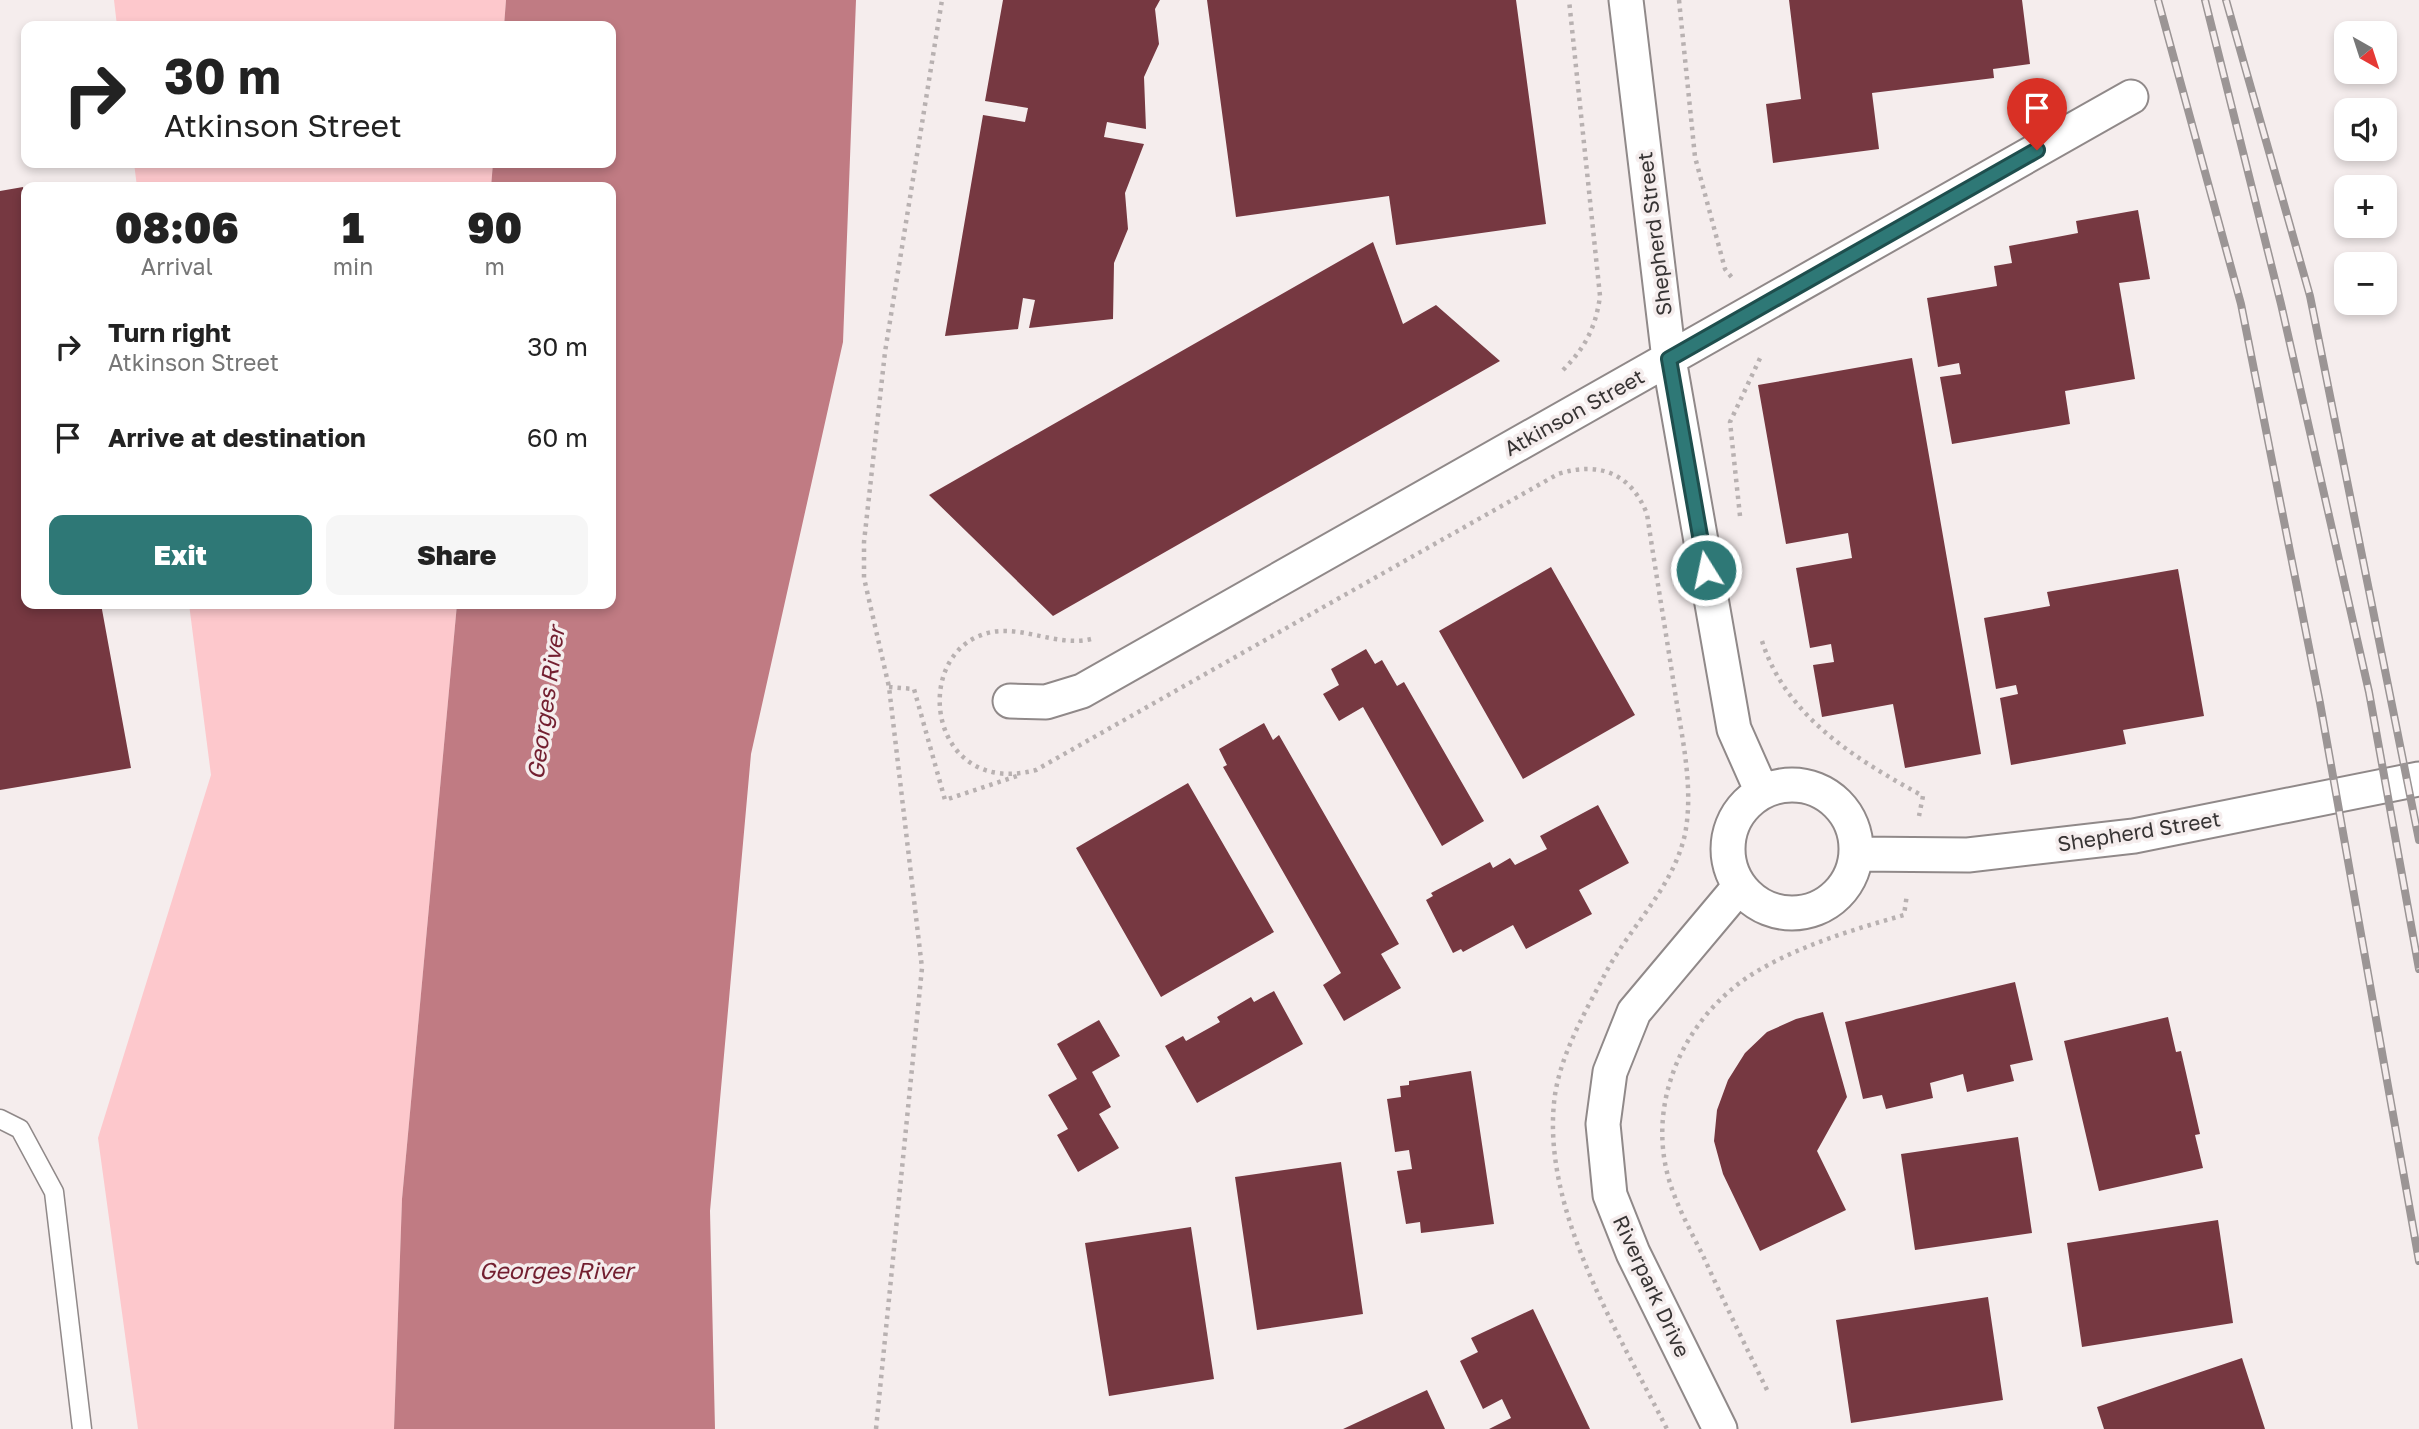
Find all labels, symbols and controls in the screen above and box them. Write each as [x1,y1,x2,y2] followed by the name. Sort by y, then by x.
[2334,21,2398,84] north arrow
[2334,21,2397,315] map controls
[164,46,281,105] text: 30 m
[49,49,140,140] icon: right
[2007,78,2067,150] pin
[2018,89,2056,127] icon: arrive
[2334,98,2397,161] button: sound
[164,106,402,144] text: Atkinson Street
[1631,151,1677,317] street label: Shepherd Street
[2334,175,2397,238] button: +
[115,202,239,252] text: 08:06
[342,202,364,252] text: 1
[467,202,522,252] text: 90
[141,252,213,280] text: Arrival
[333,252,373,280] text: min
[484,252,505,280] text: m
[2334,252,2397,315] button: −
[108,317,231,348] text: Turn right
[49,328,87,366] icon: right
[527,331,588,362] text: 30 m
[108,348,279,376] text: Atkinson Street
[1499,363,1649,461] street label: Atkinson Street
[49,419,87,457] icon: arrive
[108,422,366,453] text: Arrive at destination
[527,422,588,453] text: 60 m
[49,515,312,595] button: Exit
[326,515,588,595] button: Share
[1669,533,1743,607] position arrow
[520,622,570,781] water label: Georges River
[2056,805,2222,857] street label: Shepherd Street
[1608,1211,1696,1361] street label: Riverpark Drive
[479,1256,636,1284] water label: Georges River

